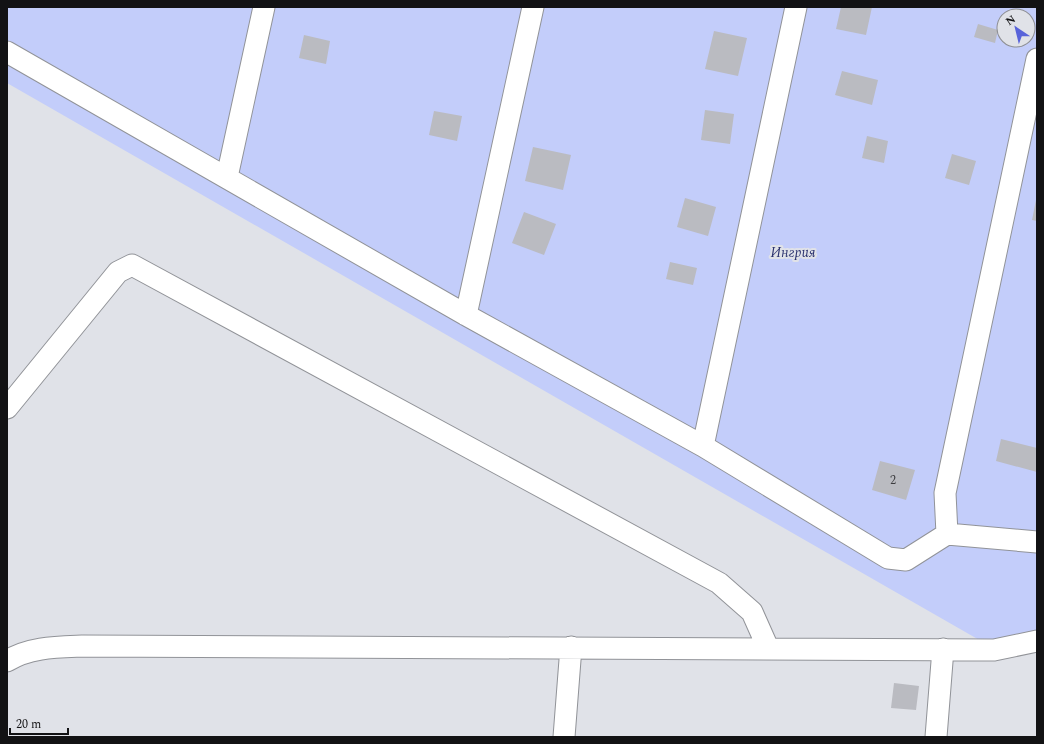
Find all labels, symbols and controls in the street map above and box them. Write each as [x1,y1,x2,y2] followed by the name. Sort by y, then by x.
[996,8,1036,48] north arrow
[1002,11,1019,30] text: N
[770,242,816,263] park label: Ингрия
[890,471,896,490] house number: 2
[10,710,68,736] scale bar
[16,715,41,734] text: 20 m

